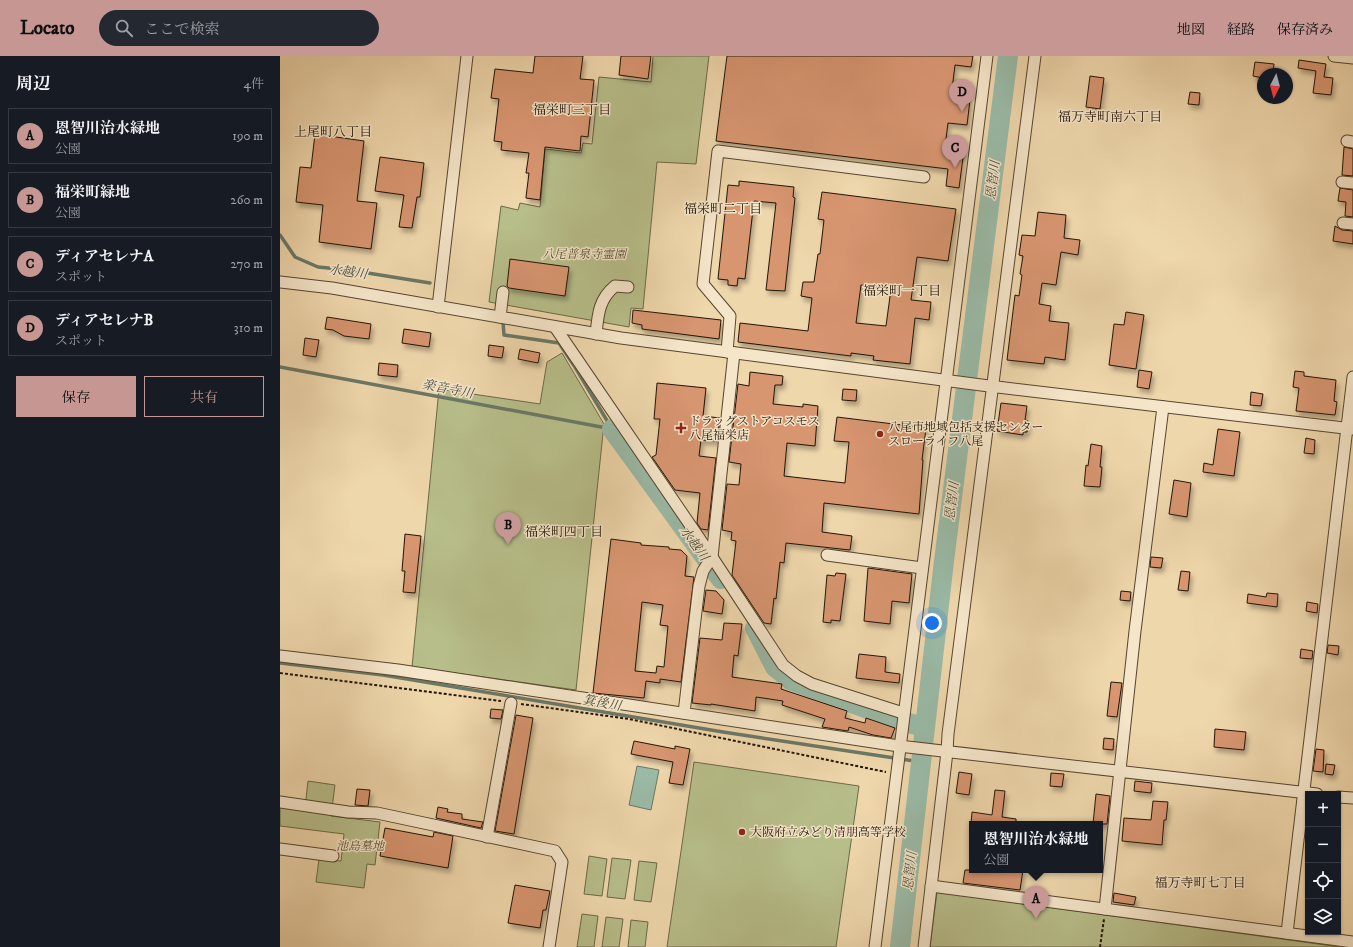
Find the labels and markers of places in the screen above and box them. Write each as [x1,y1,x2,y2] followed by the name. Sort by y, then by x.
[949,79,975,112] pin: D
[942,135,968,168] pin: C
[689,414,820,443] place label: ドラッグストアコスモス 八尾福栄店
[888,420,1044,449] place label: 八尾市地域包括支援センター スローライフ八尾
[676,423,686,433] marker: ドラッグストアコスモス 八尾福栄店
[875,429,885,439] marker: 八尾市地域包括支援センター スローライフ八尾
[495,512,521,545] pin: B
[750,825,906,840] place label: 大阪府立みどり清朋高等学校
[737,827,747,837] marker: 大阪府立みどり清朋高等学校
[1023,886,1049,919] pin: A

